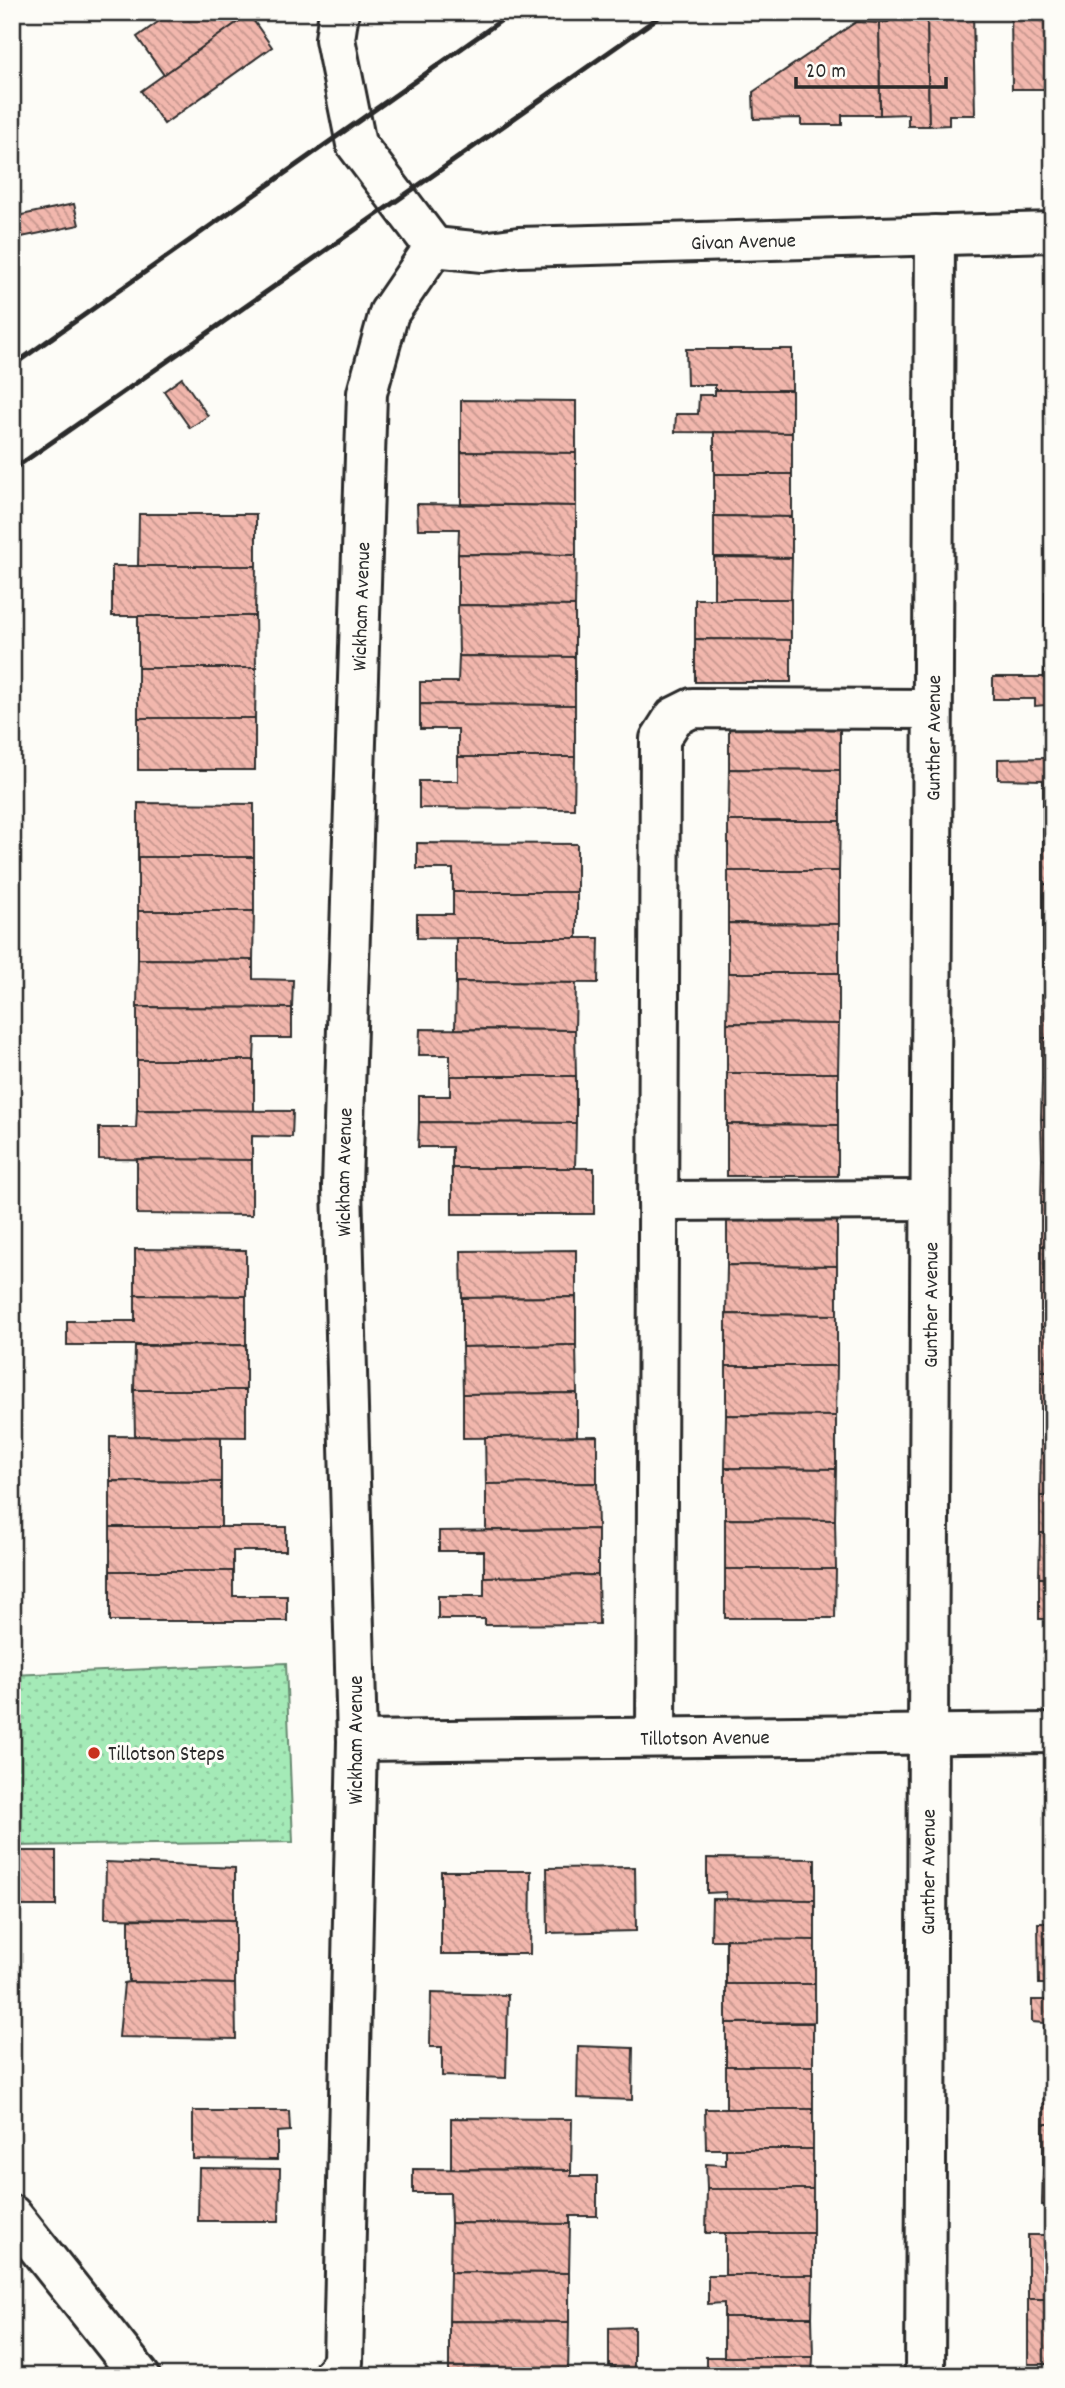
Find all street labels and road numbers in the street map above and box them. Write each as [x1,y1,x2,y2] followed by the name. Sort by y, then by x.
[690,227,796,260] street label: Givan Avenue
[346,541,380,672] street label: Wickham Avenue
[920,675,951,801] street label: Gunther Avenue
[330,1107,362,1237] street label: Wickham Avenue
[918,1242,948,1368] street label: Gunther Avenue
[343,1675,373,1805] street label: Wickham Avenue
[640,1724,770,1756] street label: Tillotson Avenue
[915,1809,946,1935] street label: Gunther Avenue

